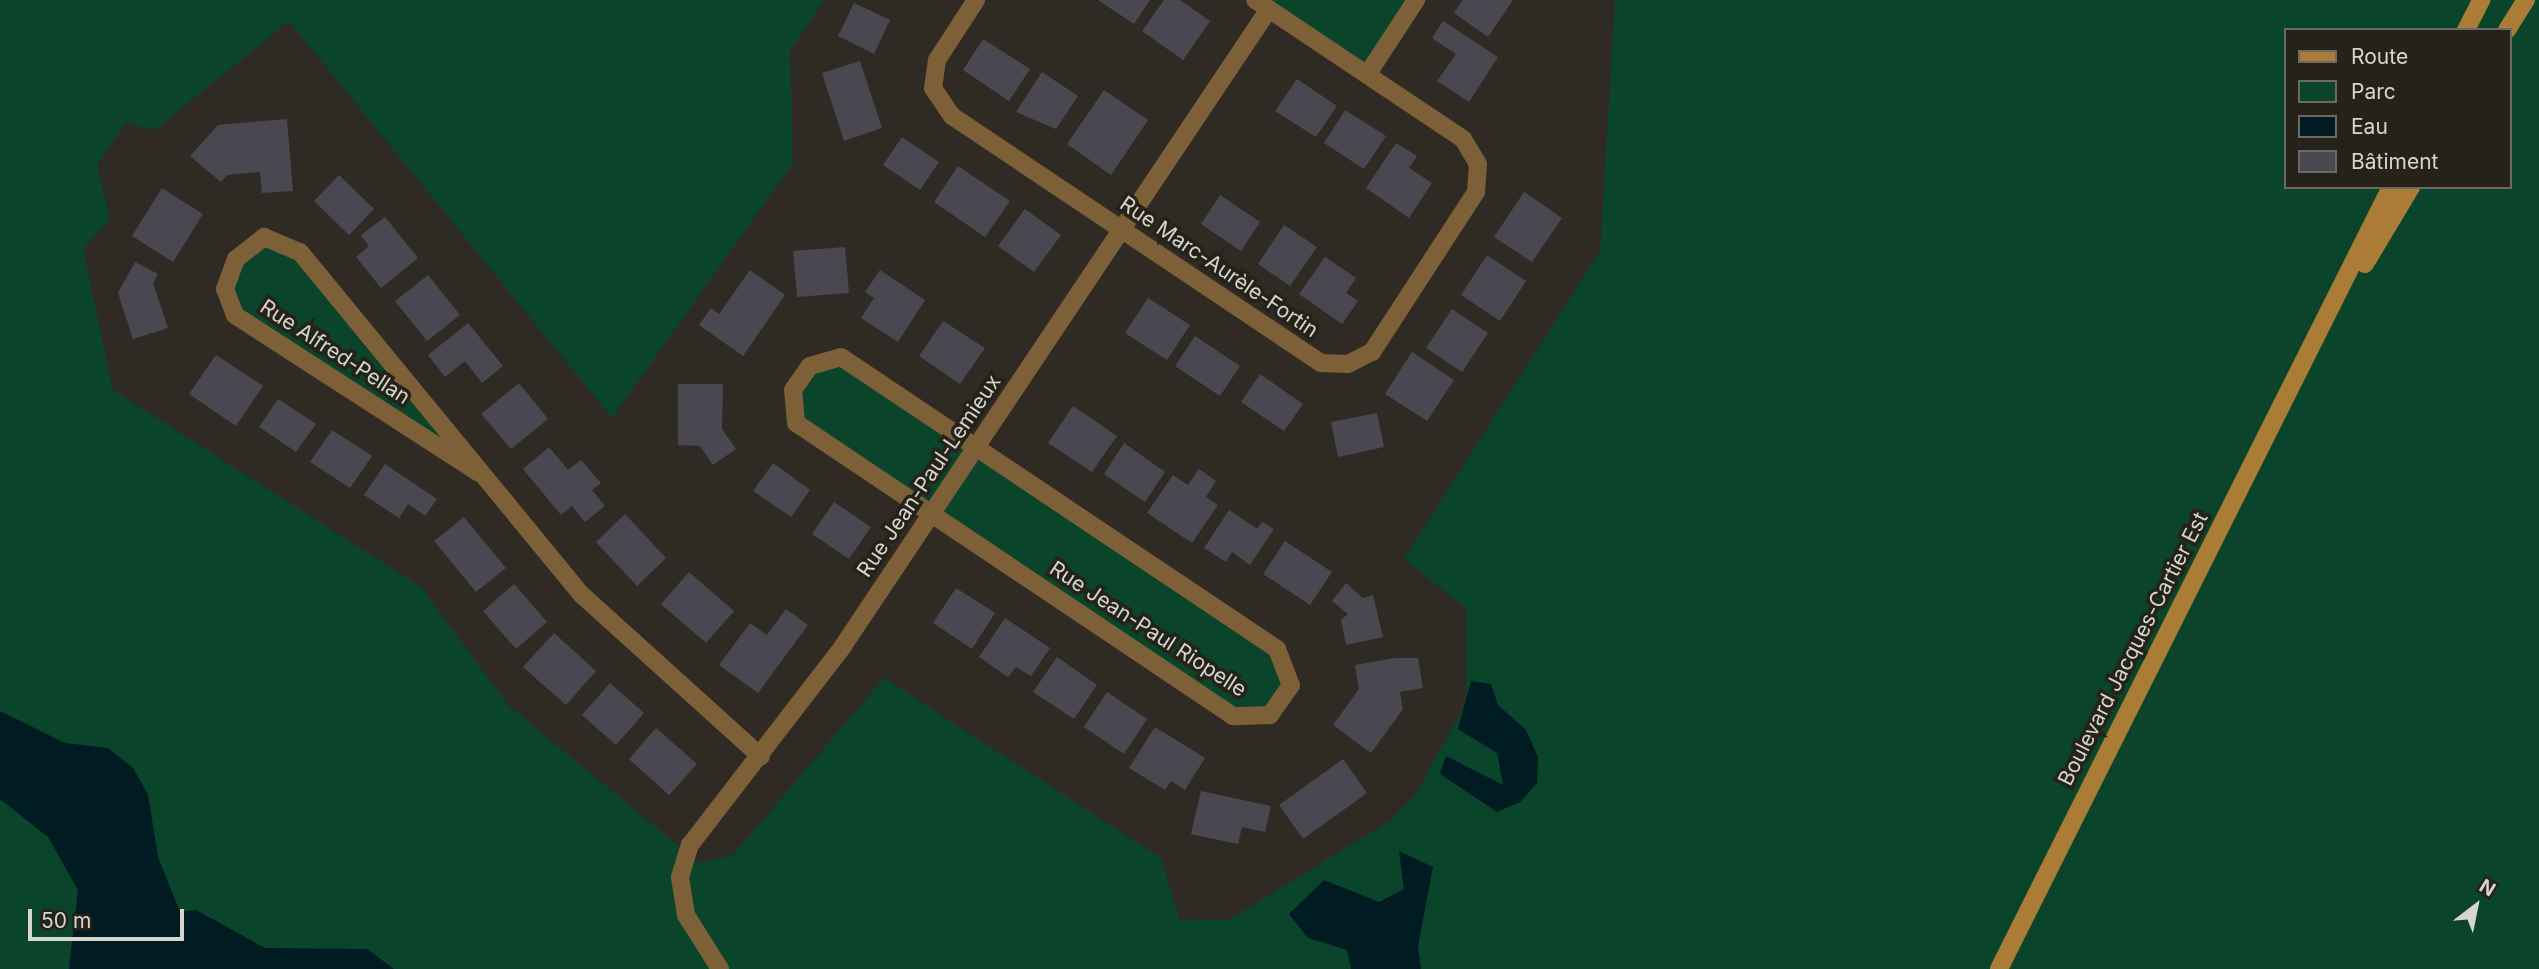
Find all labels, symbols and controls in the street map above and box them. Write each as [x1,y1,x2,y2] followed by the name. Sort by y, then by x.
[2284,28,2511,189] legend
[2351,44,2408,69] text: Route
[2351,79,2396,104] text: Parc
[2351,114,2388,139] text: Eau
[2351,149,2438,174] text: Bâtiment
[1115,191,1323,343] street label: Rue Marc-Aurèle-Fortin
[255,294,415,410] street label: Rue Alfred-Pellan
[852,370,1006,582] street label: Rue Jean-Paul-Lemieux
[2053,508,2213,790] street label: Boulevard Jacques-Cartier Est
[1045,556,1251,702] street label: Rue Jean-Paul Riopelle
[2441,871,2511,941] north arrow
[2475,874,2500,901] text: N
[32,895,187,939] scale bar
[41,908,91,933] text: 50 m

